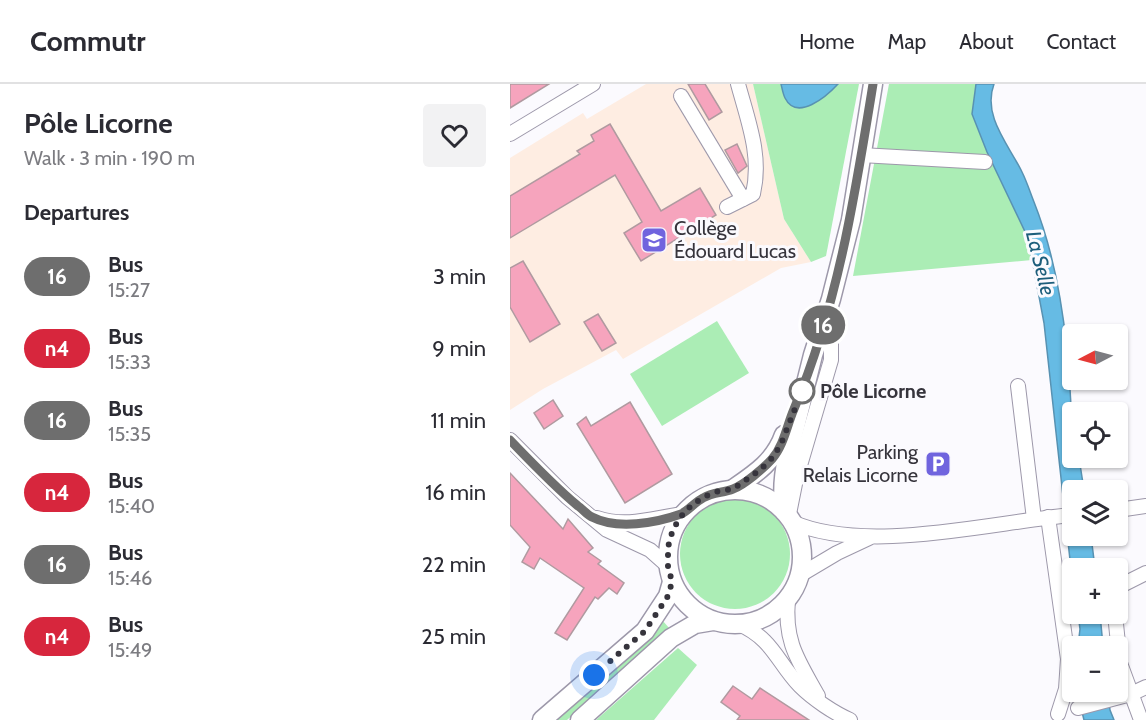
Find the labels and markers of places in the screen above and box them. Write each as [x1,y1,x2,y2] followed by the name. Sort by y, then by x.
[674,216,796,263] place label: Collège Édouard Lucas
[639,225,669,255] school or university icon: Collège Édouard Lucas
[789,378,815,404] marker: Pôle Licorne
[820,379,926,403] place label: Pôle Licorne
[803,440,919,487] place label: Parking Relais Licorne
[923,449,953,479] parking icon: Parking Relais Licorne

